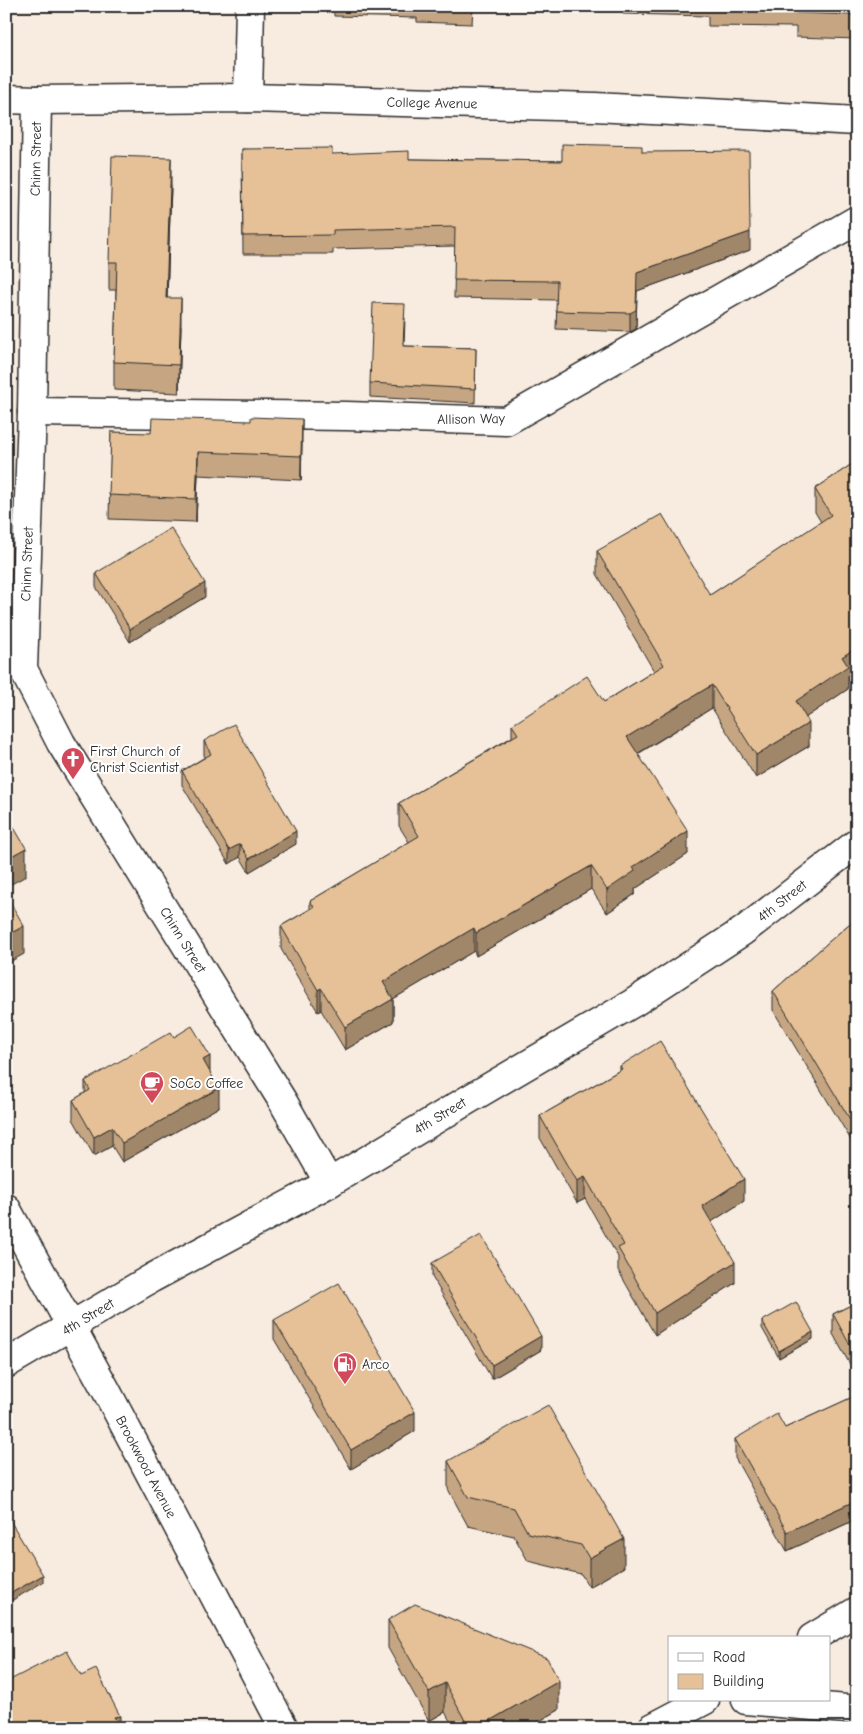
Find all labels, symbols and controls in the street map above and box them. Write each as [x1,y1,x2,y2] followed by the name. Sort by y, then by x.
[386,94,478,112] street label: College Avenue
[27,121,45,196] street label: Chinn Street
[437,410,506,428] street label: Allison Way
[17,525,37,602] street label: Chinn Street
[90,743,181,776] place label: First Church of Christ Scientist
[60,746,86,780] church icon: First Church of Christ Scientist
[754,876,811,926] street label: 4th Street
[156,904,210,977] street label: Chinn Street
[139,1070,165,1104] cafe icon: SoCo Coffee
[170,1075,243,1092] place label: SoCo Coffee
[411,1093,470,1138] street label: 4th Street
[59,1294,118,1339] street label: 4th Street
[332,1351,358,1385] fuel station icon: Arco
[362,1356,389,1373] place label: Arco
[112,1413,180,1521] street label: Brookwood Avenue
[668,1636,830,1702] legend
[713,1648,745,1666] text: Road
[713,1672,764,1690] text: Building

